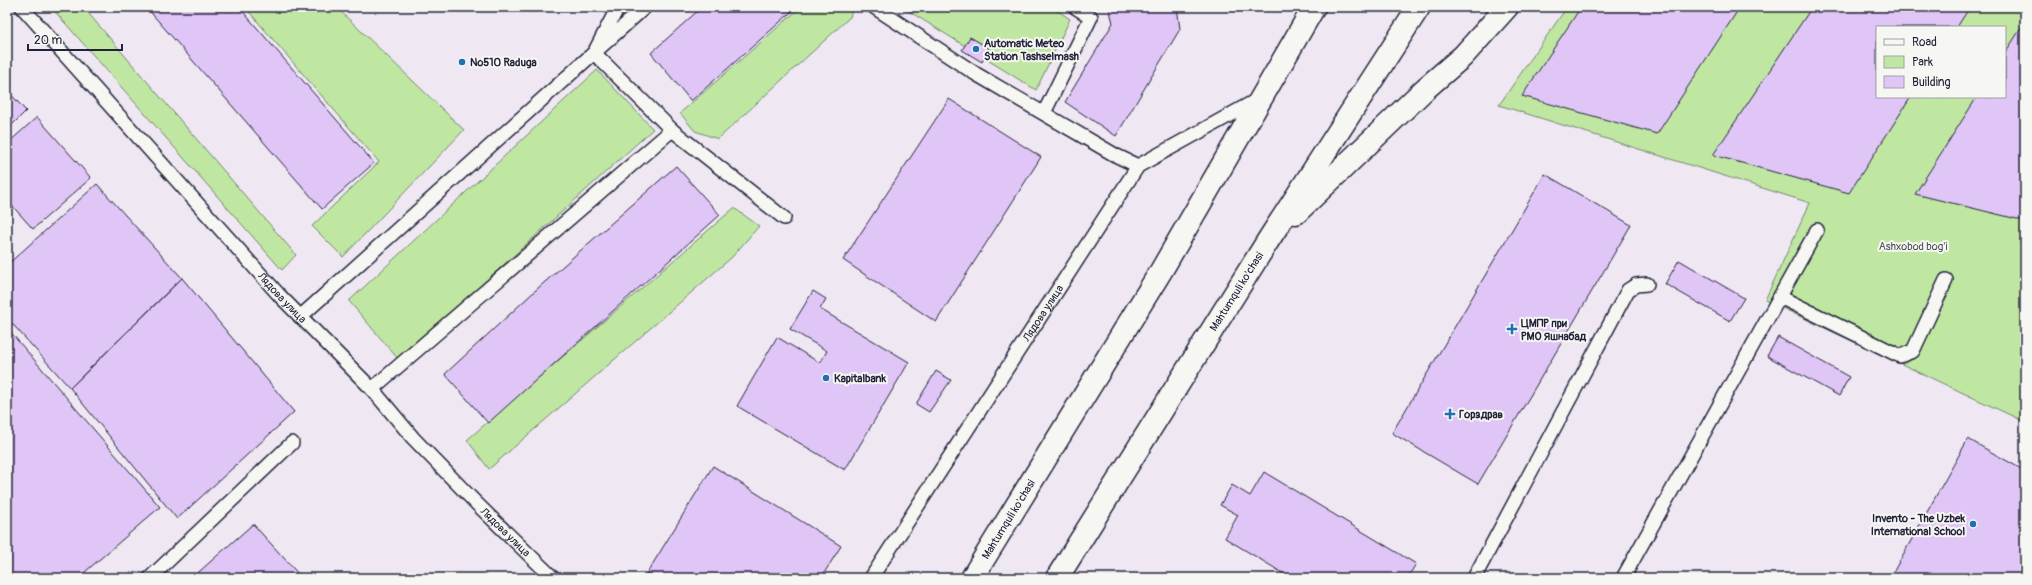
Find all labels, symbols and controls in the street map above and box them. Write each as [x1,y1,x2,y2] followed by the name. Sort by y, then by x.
[28,26,122,52] scale bar
[1876,26,2006,98] legend
[34,33,63,48] text: 20 m
[1912,35,1937,50] text: Road
[984,37,1079,63] place label: Automatic Meteo Station Tashselmash
[971,44,981,54] marker: Automatic Meteo Station Tashselmash
[1912,55,1933,70] text: Park
[470,56,537,69] place label: №510 Raduga
[457,57,467,67] marker: №510 Raduga
[1912,75,1951,90] text: Building
[1879,240,1947,253] park label: Ashxobod bog'i
[1207,249,1266,333] street label: Mahtumquli ko'chasi
[255,269,309,325] street label: Лядова улица
[1019,282,1066,344] street label: Лядова улица
[1521,317,1587,343] place label: ЦМПР при РМО Яшнабад
[1506,323,1518,335] marker: ЦМПР при РМО Яшнабад
[834,372,886,385] place label: Kapitalbank
[821,373,831,383] marker: Kapitalbank
[1444,408,1456,420] marker: Горздрав
[1459,408,1504,421] place label: Горздрав
[979,477,1038,561] street label: Mahtumquli ko'chasi
[477,504,533,559] street label: Лядова улица
[1871,512,1965,538] place label: Invento - The Uzbek International School
[1968,519,1978,529] marker: Invento - The Uzbek International School

